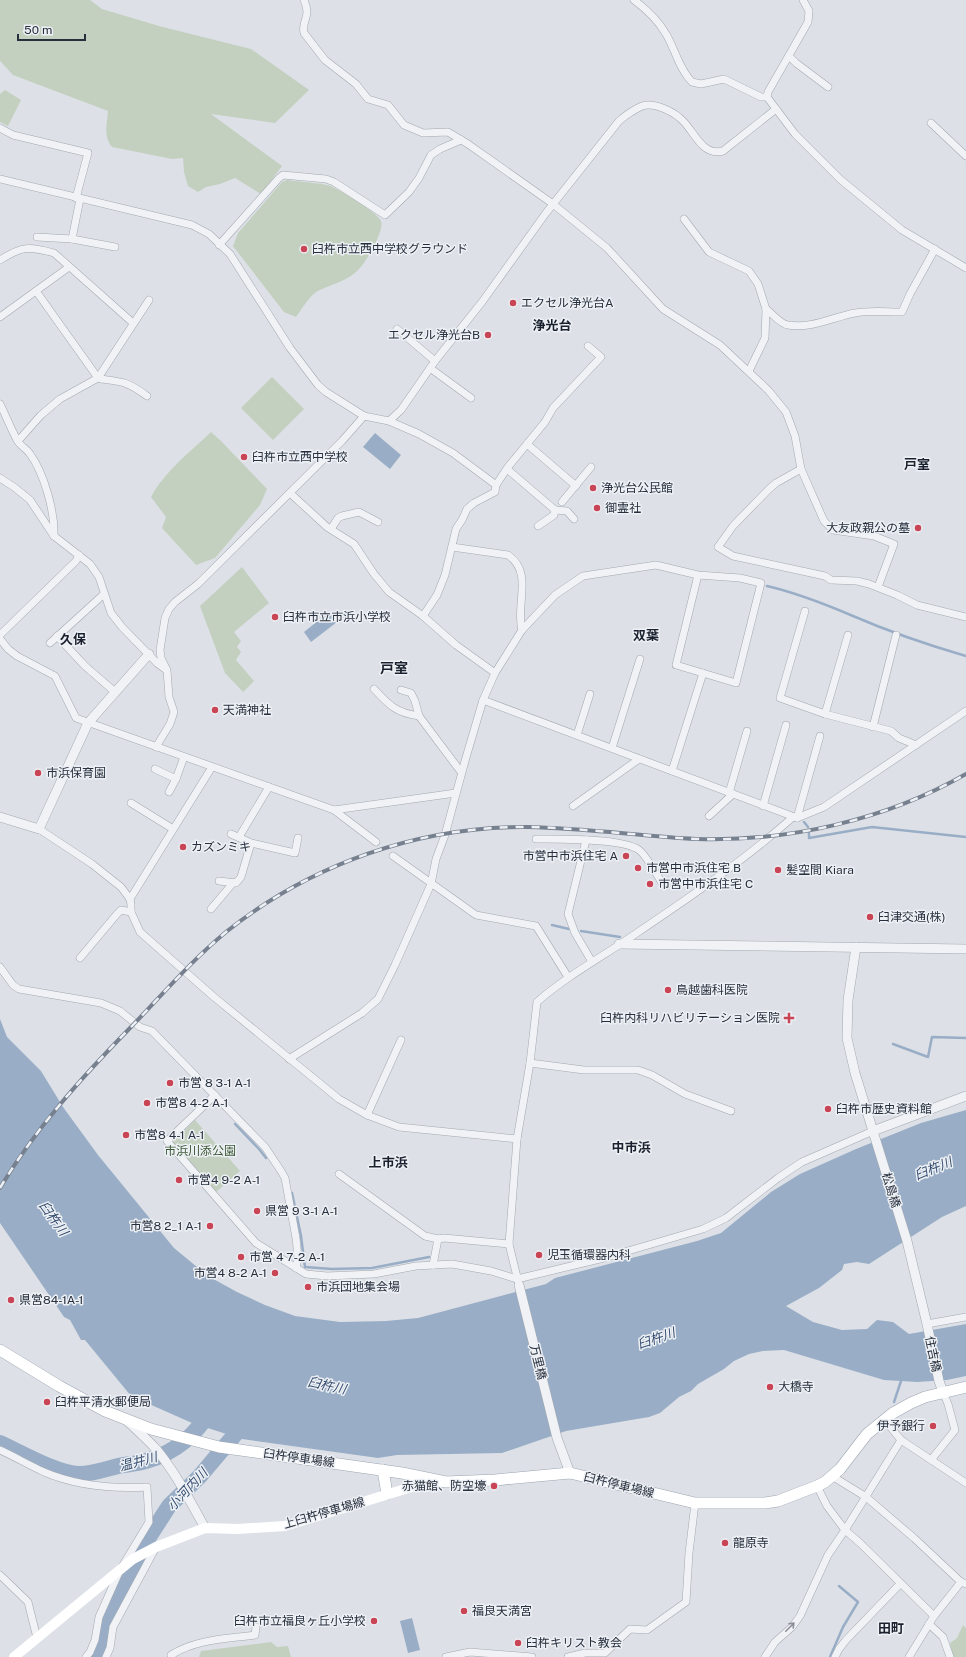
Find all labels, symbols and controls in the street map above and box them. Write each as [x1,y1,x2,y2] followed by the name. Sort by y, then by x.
[18,16,85,42] scale bar
[24,23,52,37] text: 50 m
[312,242,468,256] place label: 臼杵市立西中学校グラウンド
[299,244,309,254] marker: 臼杵市立西中学校グラウンド
[521,296,614,310] place label: エクセル浄光台A
[508,298,518,308] marker: エクセル浄光台A
[532,318,572,333] district label: 浄光台
[388,328,480,342] place label: エクセル浄光台B
[483,330,493,340] marker: エクセル浄光台B
[252,450,348,464] place label: 臼杵市立西中学校
[239,452,249,462] marker: 臼杵市立西中学校
[904,457,930,472] district label: 戸室
[601,481,673,495] place label: 浄光台公民館
[588,483,598,493] marker: 浄光台公民館
[605,501,641,515] place label: 御霊社
[592,503,602,513] marker: 御霊社
[826,521,910,535] place label: 大友政親公の墓
[913,523,923,533] marker: 大友政親公の墓
[283,610,391,624] place label: 臼杵市立市浜小学校
[270,612,280,622] marker: 臼杵市立市浜小学校
[633,628,659,643] district label: 双葉
[60,632,86,647] district label: 久保
[380,660,408,676] district label: 戸室
[223,703,271,717] place label: 天満神社
[210,705,220,715] marker: 天満神社
[46,766,106,780] place label: 市浜保育園
[33,768,43,778] marker: 市浜保育園
[191,840,251,854] place label: カズンミキ
[178,842,188,852] marker: カズンミキ
[523,849,618,863] place label: 市営中市浜住宅 A
[621,851,631,861] marker: 市営中市浜住宅 A
[646,861,741,875] place label: 市営中市浜住宅 B
[633,863,643,873] marker: 市営中市浜住宅 B
[786,863,854,877] place label: 髪空間 Kiara
[773,865,783,875] marker: 髪空間 Kiara
[658,877,753,891] place label: 市営中市浜住宅 C
[645,879,655,889] marker: 市営中市浜住宅 C
[878,910,945,924] place label: 臼津交通(株)
[865,912,875,922] marker: 臼津交通(株)
[676,983,748,997] place label: 鳥越歯科医院
[663,985,673,995] marker: 鳥越歯科医院
[600,1011,780,1025] place label: 臼杵内科リハビリテーション医院
[783,1012,795,1024] marker: 臼杵内科リハビリテーション医院
[178,1076,251,1090] place label: 市営 8 3-1 A-1
[165,1078,175,1088] marker: 市営 8 3-1 A-1
[155,1096,229,1110] place label: 市営8 4-2 A-1
[142,1098,152,1108] marker: 市営8 4-2 A-1
[836,1102,932,1116] place label: 臼杵市歴史資料館
[823,1104,833,1114] marker: 臼杵市歴史資料館
[134,1128,204,1142] place label: 市営8 4-1 A-1
[121,1130,131,1140] marker: 市営8 4-1 A-1
[611,1140,651,1155] district label: 中市浜
[164,1144,236,1158] park label: 市浜川添公園
[912,1153,956,1183] water label: 臼杵川
[368,1155,408,1170] district label: 上市浜
[879,1171,903,1209] street label: 松島橋
[187,1173,260,1187] place label: 市営4 9-2 A-1
[174,1175,184,1185] marker: 市営4 9-2 A-1
[36,1198,72,1240] water label: 臼杵川
[265,1204,338,1218] place label: 県営 9 3-1 A-1
[252,1206,262,1216] marker: 県営 9 3-1 A-1
[129,1219,202,1233] place label: 市営8 2_1 A-1
[205,1221,215,1231] marker: 市営8 2_1 A-1
[547,1248,631,1262] place label: 児玉循環器内科
[249,1250,325,1264] place label: 市営 4 7-2 A-1
[534,1250,544,1260] marker: 児玉循環器内科
[236,1252,246,1262] marker: 市営 4 7-2 A-1
[194,1266,267,1280] place label: 市営4 8-2 A-1
[270,1268,280,1278] marker: 市営4 8-2 A-1
[316,1280,400,1294] place label: 市浜団地集会場
[303,1282,313,1292] marker: 市浜団地集会場
[19,1293,83,1307] place label: 県営84-1A-1
[6,1295,16,1305] marker: 県営84-1A-1
[635,1324,679,1352] water label: 臼杵川
[922,1335,944,1373] street label: 住吉橋
[527,1343,549,1381] street label: 万里橋
[306,1374,349,1397] water label: 臼杵川
[778,1380,814,1394] place label: 大橋寺
[765,1382,775,1392] marker: 大橋寺
[55,1395,151,1409] place label: 臼杵平清水郵便局
[42,1397,52,1407] marker: 臼杵平清水郵便局
[877,1419,925,1433] place label: 伊予銀行
[928,1421,938,1431] marker: 伊予銀行
[262,1446,336,1470] street label: 臼杵停車場線
[117,1449,161,1474] water label: 温井川
[164,1464,212,1513] water label: 小河内川
[582,1469,656,1501] street label: 臼杵停車場線
[402,1479,487,1493] place label: 赤猫館、防空壕
[489,1481,499,1491] marker: 赤猫館、防空壕
[282,1495,366,1531] street label: 上臼杵停車場線
[733,1536,769,1550] place label: 龍原寺
[720,1538,730,1548] marker: 龍原寺
[472,1604,532,1618] place label: 福良天満宮
[459,1606,469,1616] marker: 福良天満宮
[234,1614,366,1628] place label: 臼杵市立福良ヶ丘小学校
[369,1616,379,1626] marker: 臼杵市立福良ヶ丘小学校
[878,1621,904,1636] district label: 田町
[785,1622,795,1632] one-way arrow
[526,1636,622,1650] place label: 臼杵キリスト教会
[513,1638,523,1648] marker: 臼杵キリスト教会

